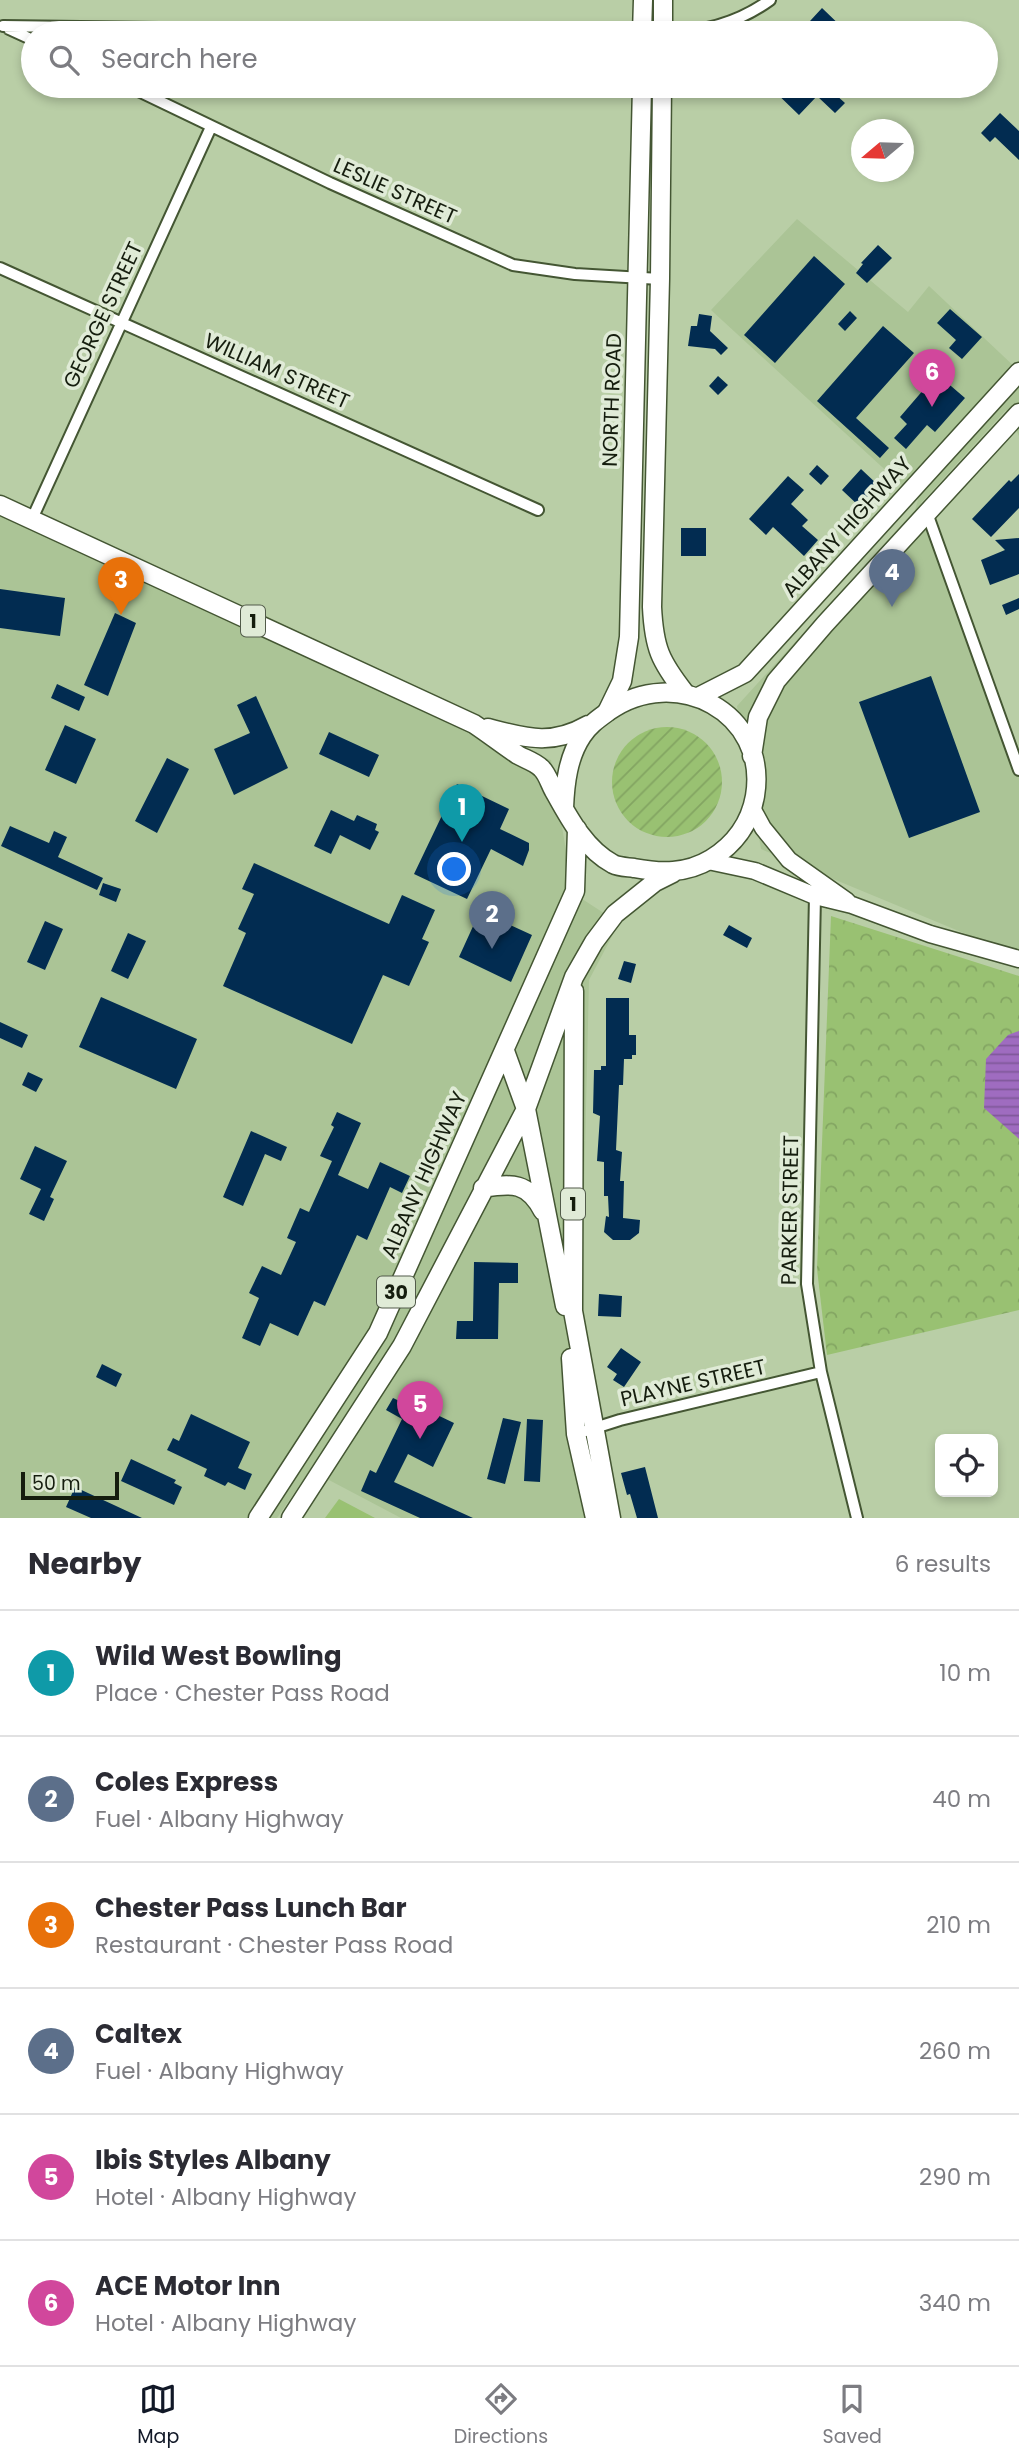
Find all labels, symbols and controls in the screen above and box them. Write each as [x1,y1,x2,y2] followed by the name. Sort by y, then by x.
[21,21,998,98] search box
[45,41,83,79] icon: search
[101,41,258,77] text: Search here
[851,119,914,182] north arrow
[329,150,461,231] street label: LESLIE STREET
[56,237,149,393] street label: GEORGE STREET
[200,326,354,416] street label: WILLIAM STREET
[595,333,628,467] street label: NORTH ROAD
[909,349,955,407] pin: 6
[776,450,918,603] street label: ALBANY HIGHWAY
[869,549,915,607] pin: 4
[98,557,144,615] pin: 3
[241,606,265,636] road number: 1
[439,784,485,842] pin: 1
[437,852,471,886] your location
[469,891,515,949] pin: 2
[374,1087,473,1263] street label: ALBANY HIGHWAY
[774,1135,805,1285] street label: PARKER STREET
[561,1188,585,1220] road number: 1
[377,1276,415,1308] road number: 30
[617,1352,768,1413] street label: PLAYNE STREET
[397,1381,443,1439] pin: 5
[935,1434,998,1497] map controls
[935,1434,998,1497] button: locate
[21,1469,119,1501] scale bar
[32,1470,81,1497] text: 50 m
[28,1542,142,1585] text: Nearby
[895,1548,991,1580] text: 6 results
[95,1638,342,1674] text: Wild West Bowling
[47,1657,55,1689] text: 1
[939,1657,991,1689] text: 10 m
[95,1677,390,1709] text: Place · Chester Pass Road
[95,1764,278,1800] text: Coles Express
[44,1783,58,1815] text: 2
[932,1783,991,1815] text: 40 m
[95,1803,344,1835] text: Fuel · Albany Highway
[95,1890,407,1926] text: Chester Pass Lunch Bar
[44,1909,58,1941] text: 3
[926,1909,991,1941] text: 210 m
[95,1929,453,1961] text: Restaurant · Chester Pass Road
[95,2016,182,2052] text: Caltex
[43,2035,59,2067] text: 4
[919,2035,991,2067] text: 260 m
[95,2055,344,2087] text: Fuel · Albany Highway
[95,2142,331,2178] text: Ibis Styles Albany
[44,2161,58,2193] text: 5
[919,2161,991,2193] text: 290 m
[95,2181,356,2213] text: Hotel · Albany Highway
[95,2268,280,2304] text: ACE Motor Inn
[44,2287,58,2319] text: 6
[919,2287,991,2319] text: 340 m
[95,2307,356,2339] text: Hotel · Albany Highway
[137,2380,179,2451] tab: Map
[454,2380,548,2451] tab: Directions
[823,2380,882,2451] tab: Saved

